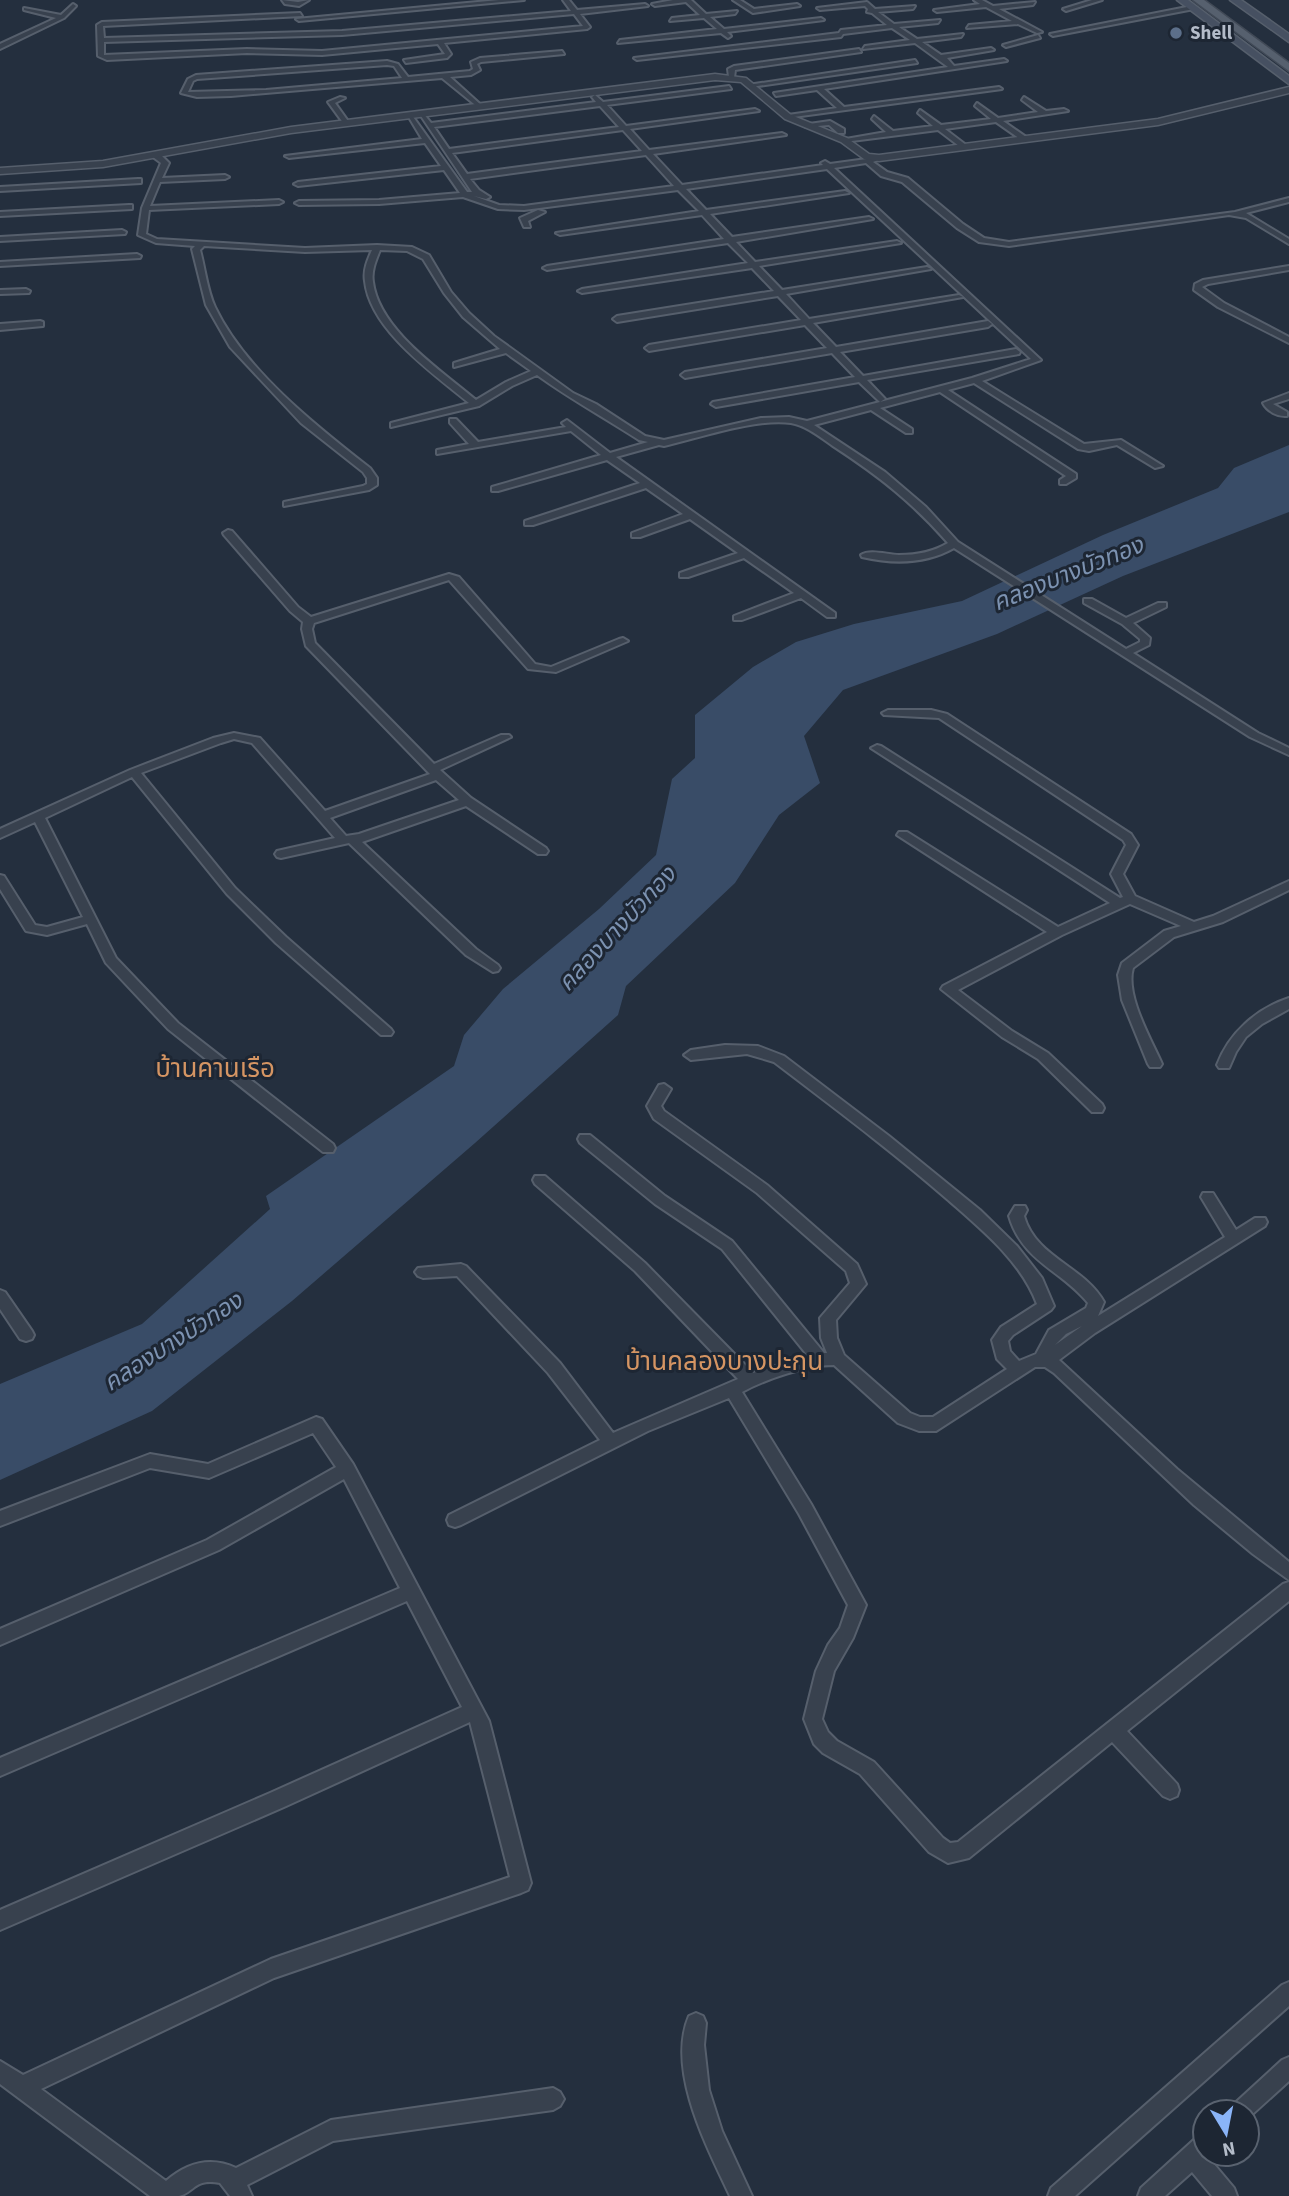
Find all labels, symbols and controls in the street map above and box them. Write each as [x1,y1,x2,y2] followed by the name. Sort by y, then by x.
[1190,20,1233,47] place label: Shell
[1168,25,1184,41] marker: Shell
[987,527,1150,620] water label: คลองบางบัวทอง
[550,858,685,999] water label: คลองบางบัวทอง
[155,1050,275,1087] district label: บ้านคานเรือ
[96,1283,250,1400] water label: คลองบางบัวทอง
[625,1343,823,1380] district label: บ้านคลองบางปะกุน
[1191,2098,1261,2168] north arrow
[1220,2134,1237,2163] text: N

